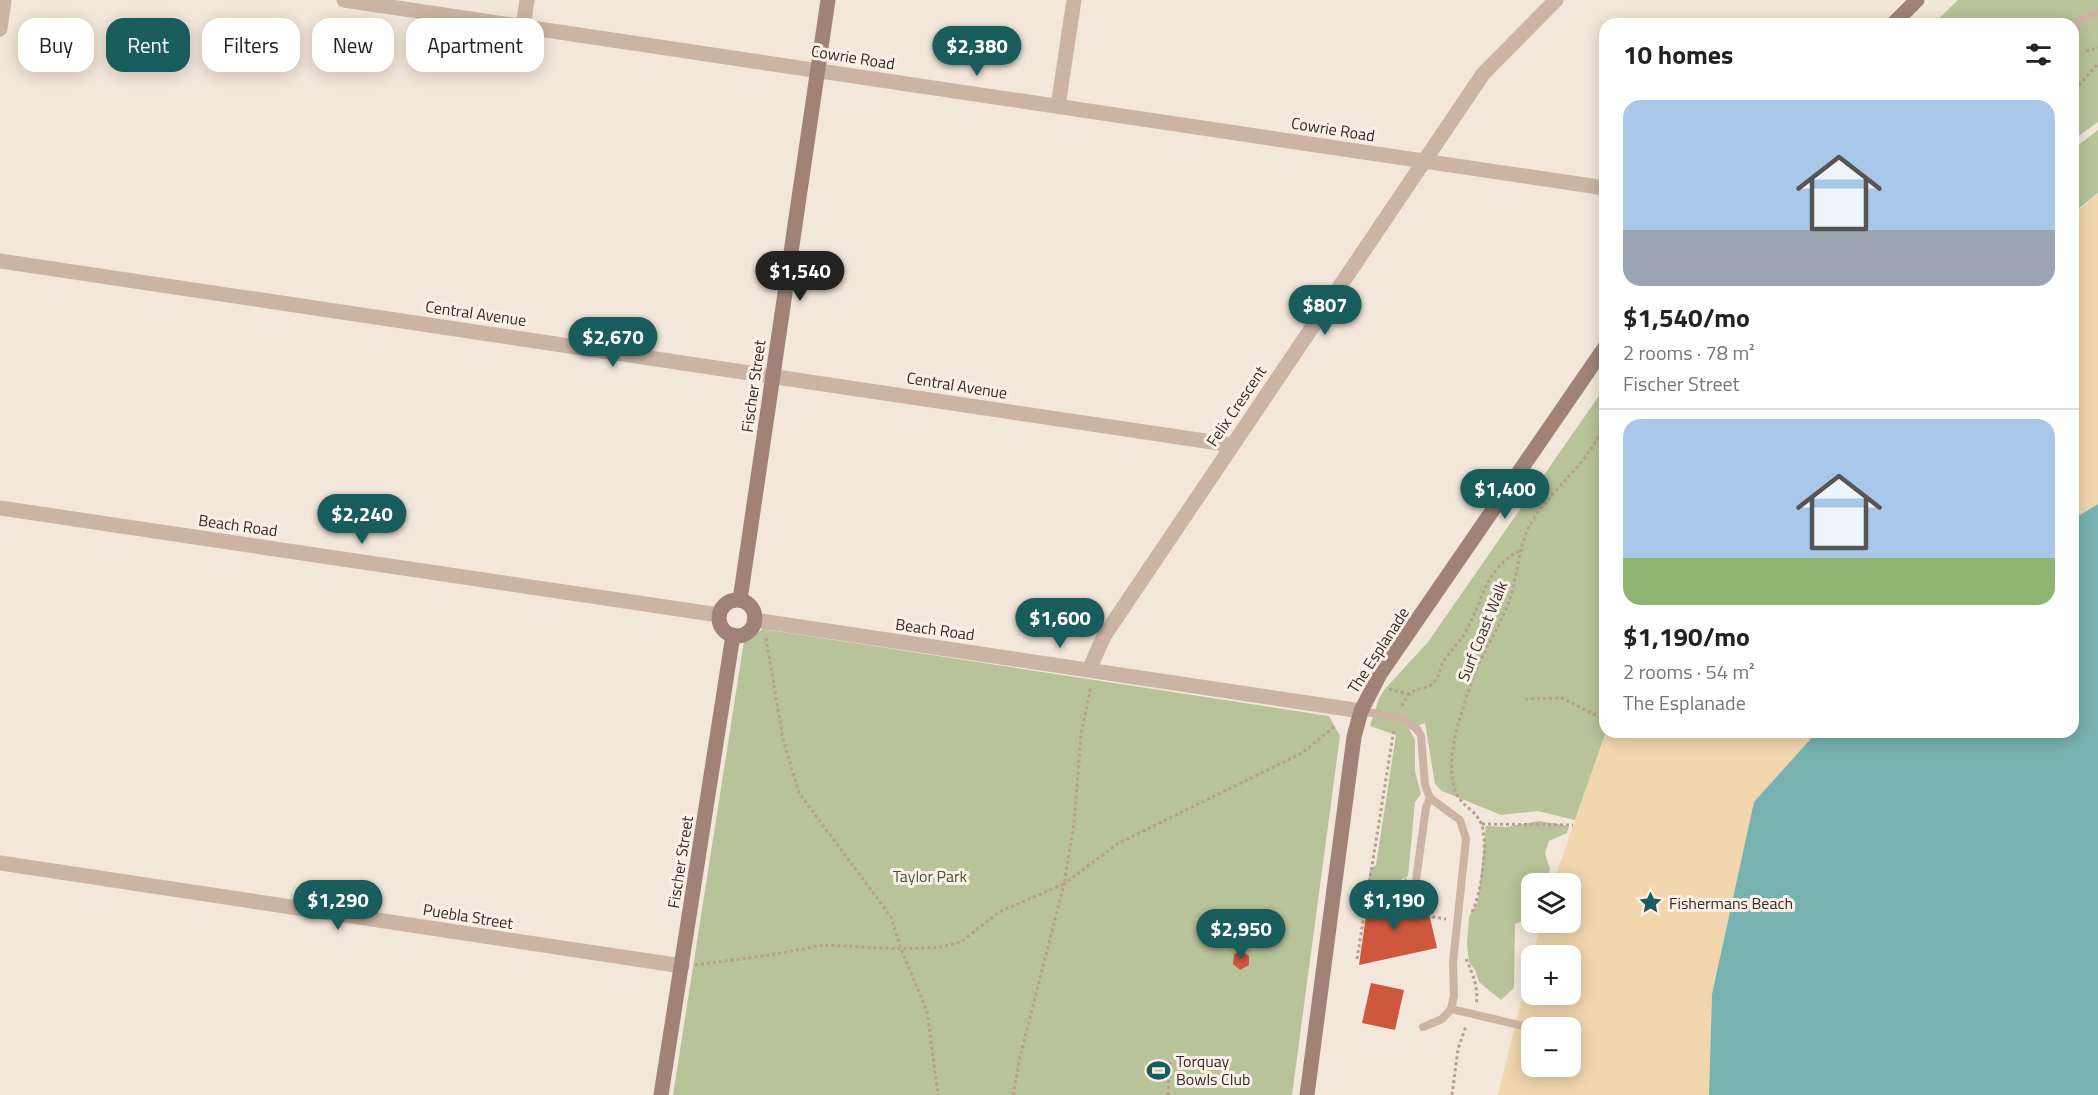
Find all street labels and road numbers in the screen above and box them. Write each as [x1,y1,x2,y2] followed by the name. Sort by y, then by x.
[809,39,897,75] street label: Cowrie Road
[1289,111,1377,147] street label: Cowrie Road
[424,294,528,332] street label: Central Avenue
[735,338,771,434] street label: Fischer Street
[1200,361,1272,451] street label: Felix Crescent
[905,365,1009,405] street label: Central Avenue
[197,508,279,542] street label: Beach Road
[1451,577,1513,685] street label: Surf Coast Walk
[1341,602,1415,698] street label: The Esplanade
[894,612,976,646] street label: Beach Road
[661,814,699,910] street label: Fischer Street
[421,897,515,935] street label: Puebla Street

